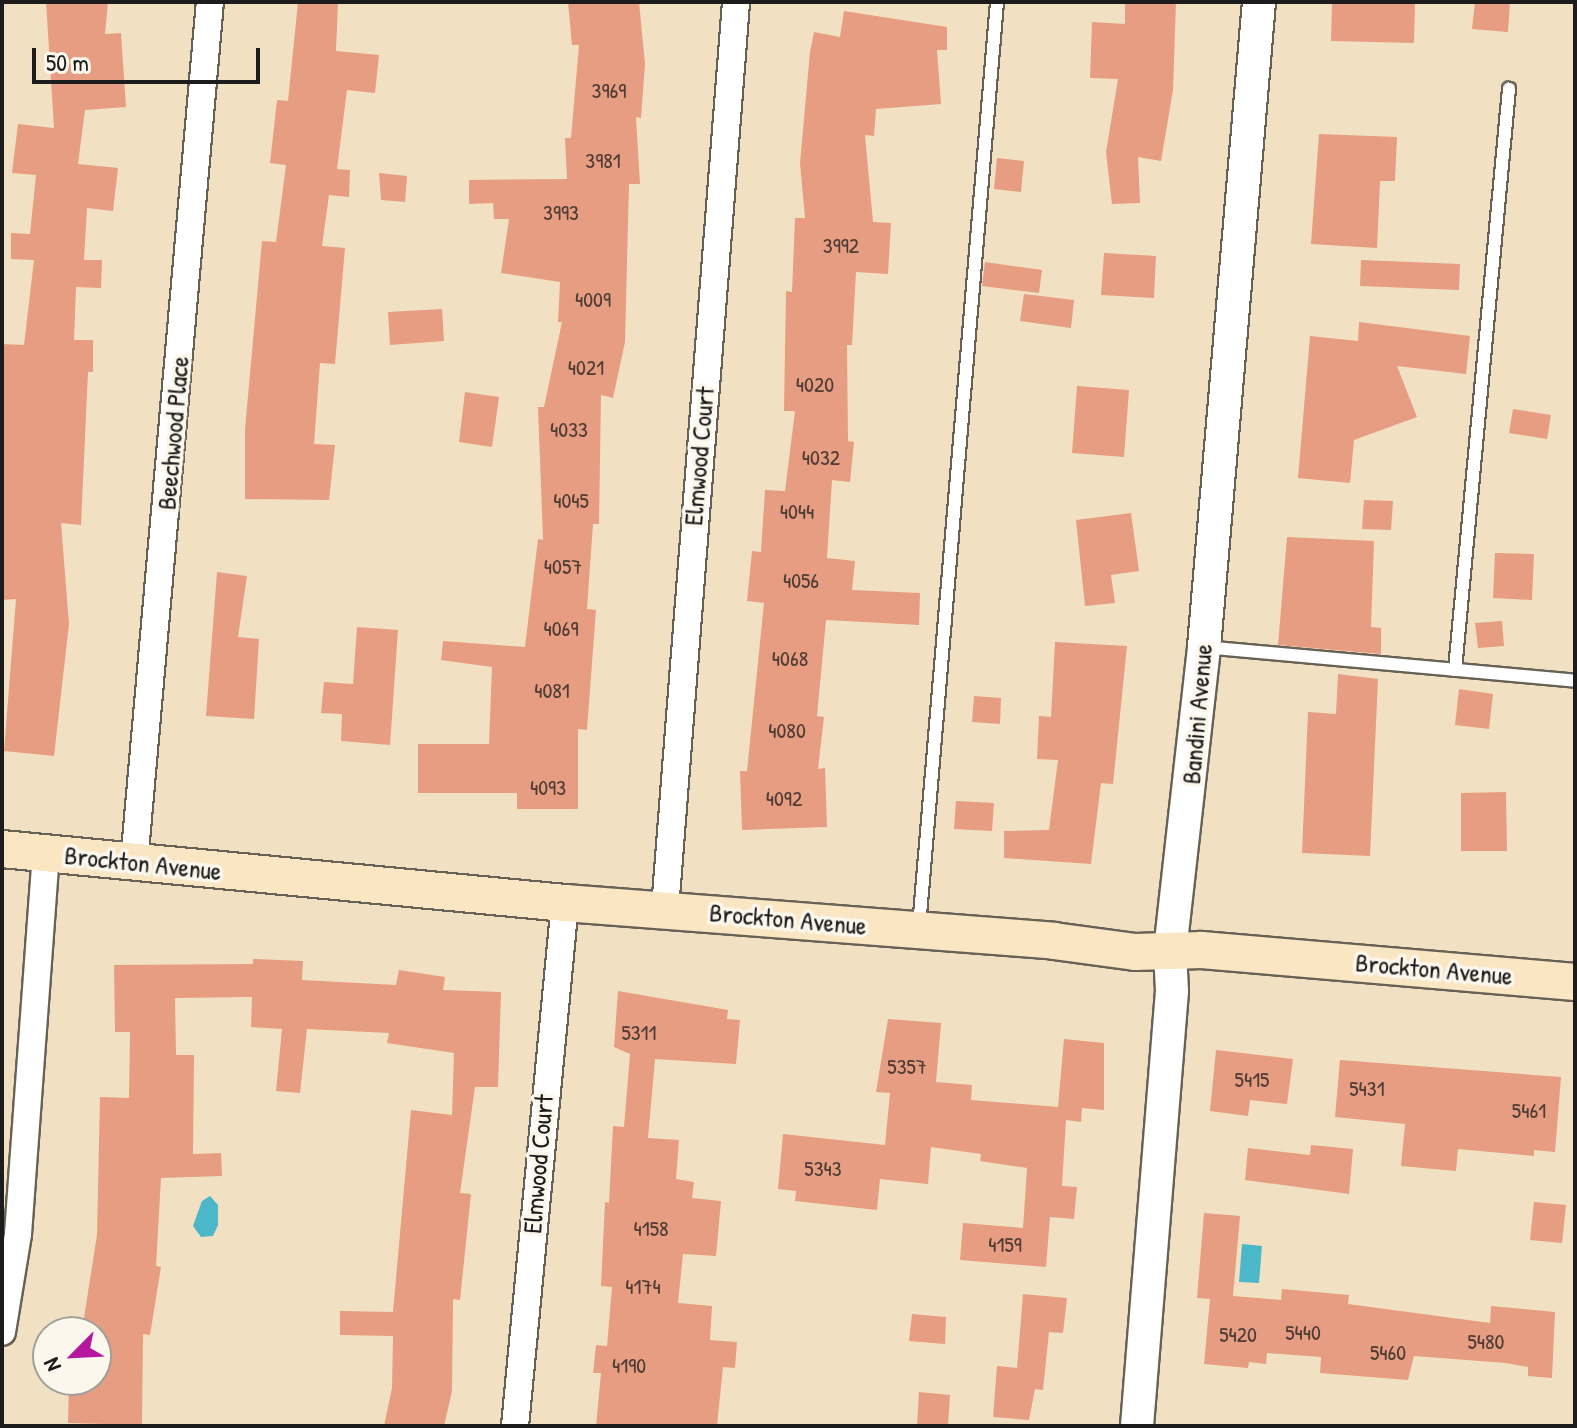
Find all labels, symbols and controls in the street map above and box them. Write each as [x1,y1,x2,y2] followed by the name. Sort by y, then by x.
[36,32,264,82] scale bar
[46,46,89,78] text: 50 m
[592,78,626,104] house number: 3969
[585,148,621,174] house number: 3981
[543,200,579,226] house number: 3993
[823,233,859,259] house number: 3992
[575,287,611,313] house number: 4009
[151,355,195,511] street label: Beechwood Place
[568,355,604,381] house number: 4021
[796,372,834,398] house number: 4020
[677,385,721,527] street label: Elmwood Court
[550,417,588,443] house number: 4033
[802,445,840,471] house number: 4032
[553,488,589,514] house number: 4045
[780,499,814,525] house number: 4044
[544,554,582,580] house number: 4057
[783,568,819,594] house number: 4056
[544,616,578,642] house number: 4069
[1175,643,1219,785] street label: Bandini Avenue
[772,646,808,672] house number: 4068
[534,678,570,704] house number: 4081
[768,718,806,744] house number: 4080
[530,775,566,801] house number: 4093
[766,786,802,812] house number: 4092
[63,839,223,887] street label: Brockton Avenue
[708,897,868,941] street label: Brockton Avenue
[1354,947,1514,991] street label: Brockton Avenue
[621,1020,657,1046] house number: 5311
[887,1054,927,1080] house number: 5357
[1235,1067,1269,1093] house number: 5415
[1349,1076,1385,1102] house number: 5431
[516,1093,560,1235] street label: Elmwood Court
[1512,1098,1546,1124] house number: 5461
[804,1156,842,1182] house number: 5343
[633,1216,669,1242] house number: 4158
[988,1232,1022,1258] house number: 4159
[625,1274,661,1300] house number: 4174
[32,1316,112,1396] north arrow
[1285,1320,1321,1346] house number: 5440
[1219,1322,1257,1348] house number: 5420
[1468,1329,1504,1355] house number: 5480
[1370,1340,1406,1366] house number: 5460
[36,1353,68,1376] text: N
[612,1353,646,1379] house number: 4190

